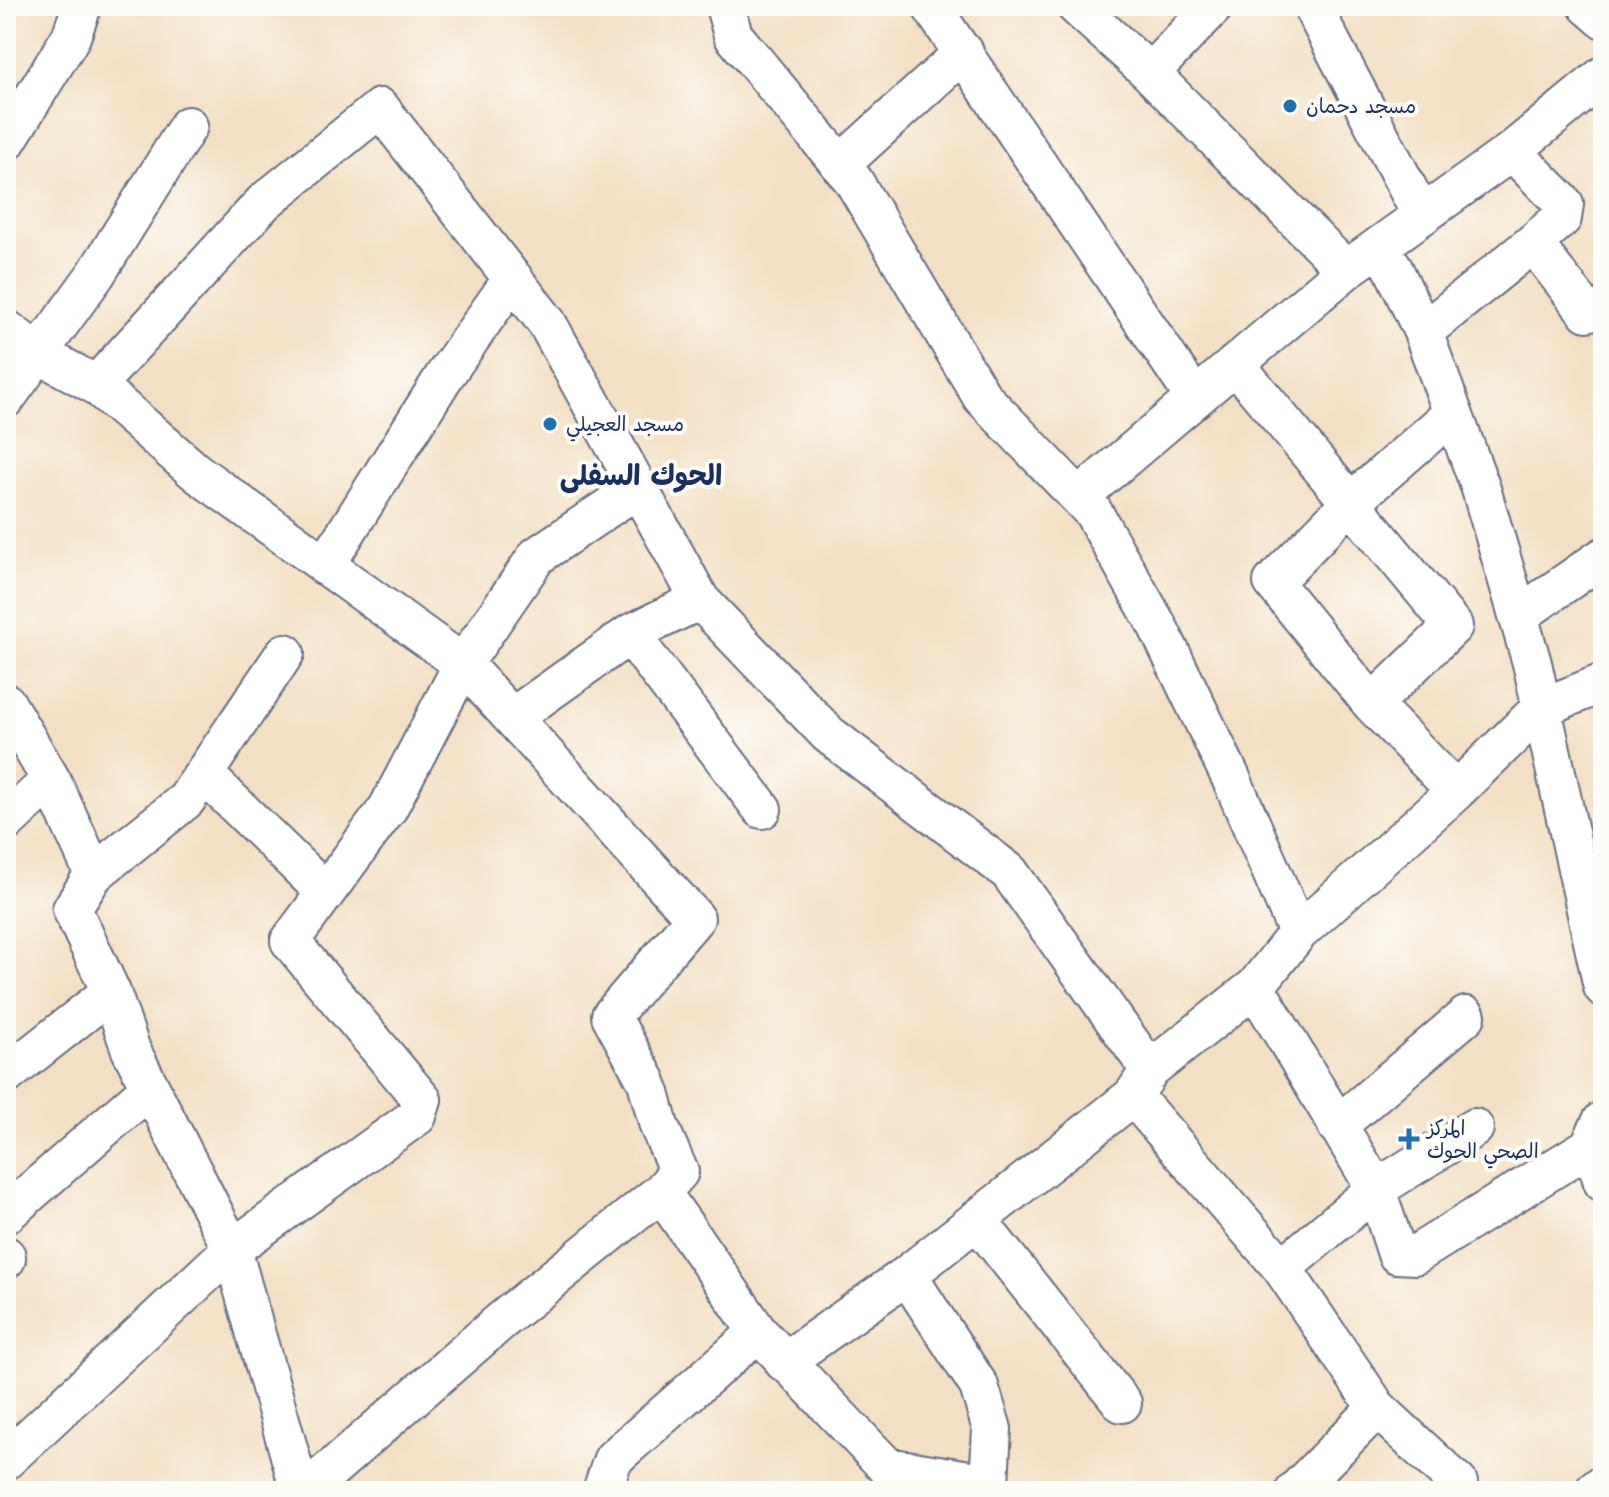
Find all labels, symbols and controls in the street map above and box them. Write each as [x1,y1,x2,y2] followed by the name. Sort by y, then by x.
[1306,92,1416,118] place label: مسجد دحمان
[1281,97,1299,115] marker: مسجد دحمان
[566,410,684,442] place label: مسجد العجيلي
[541,415,559,433] marker: مسجد العجيلي
[560,456,722,494] district label: الحوك السفلى
[1425,1114,1539,1169] place label: المركز الصحي الحوك
[1398,1128,1420,1150] marker: المركز الصحي الحوك

